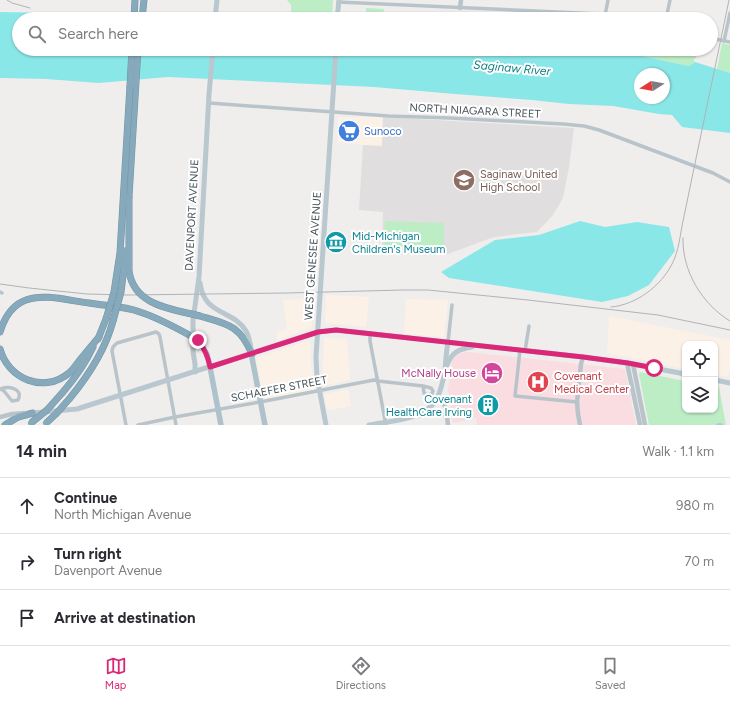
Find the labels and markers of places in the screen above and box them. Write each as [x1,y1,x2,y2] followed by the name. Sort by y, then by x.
[336,118,362,144] supermarket icon: Sunoco
[364,125,402,138] place label: Sunoco
[451,167,477,193] school or university icon: Saginaw United High School
[480,168,557,194] place label: Saginaw United High School
[323,229,349,255] museum icon: Mid-Michigan Children's Museum
[352,230,445,256] place label: Mid-Michigan Children's Museum
[479,360,505,386] hotel icon: McNally House
[401,367,476,380] place label: McNally House
[525,369,551,395] hospital icon: Covenant Medical Center
[554,370,629,396] place label: Covenant Medical Center
[475,392,501,418] building icon: Covenant HealthCare Irving
[386,393,472,419] place label: Covenant HealthCare Irving

